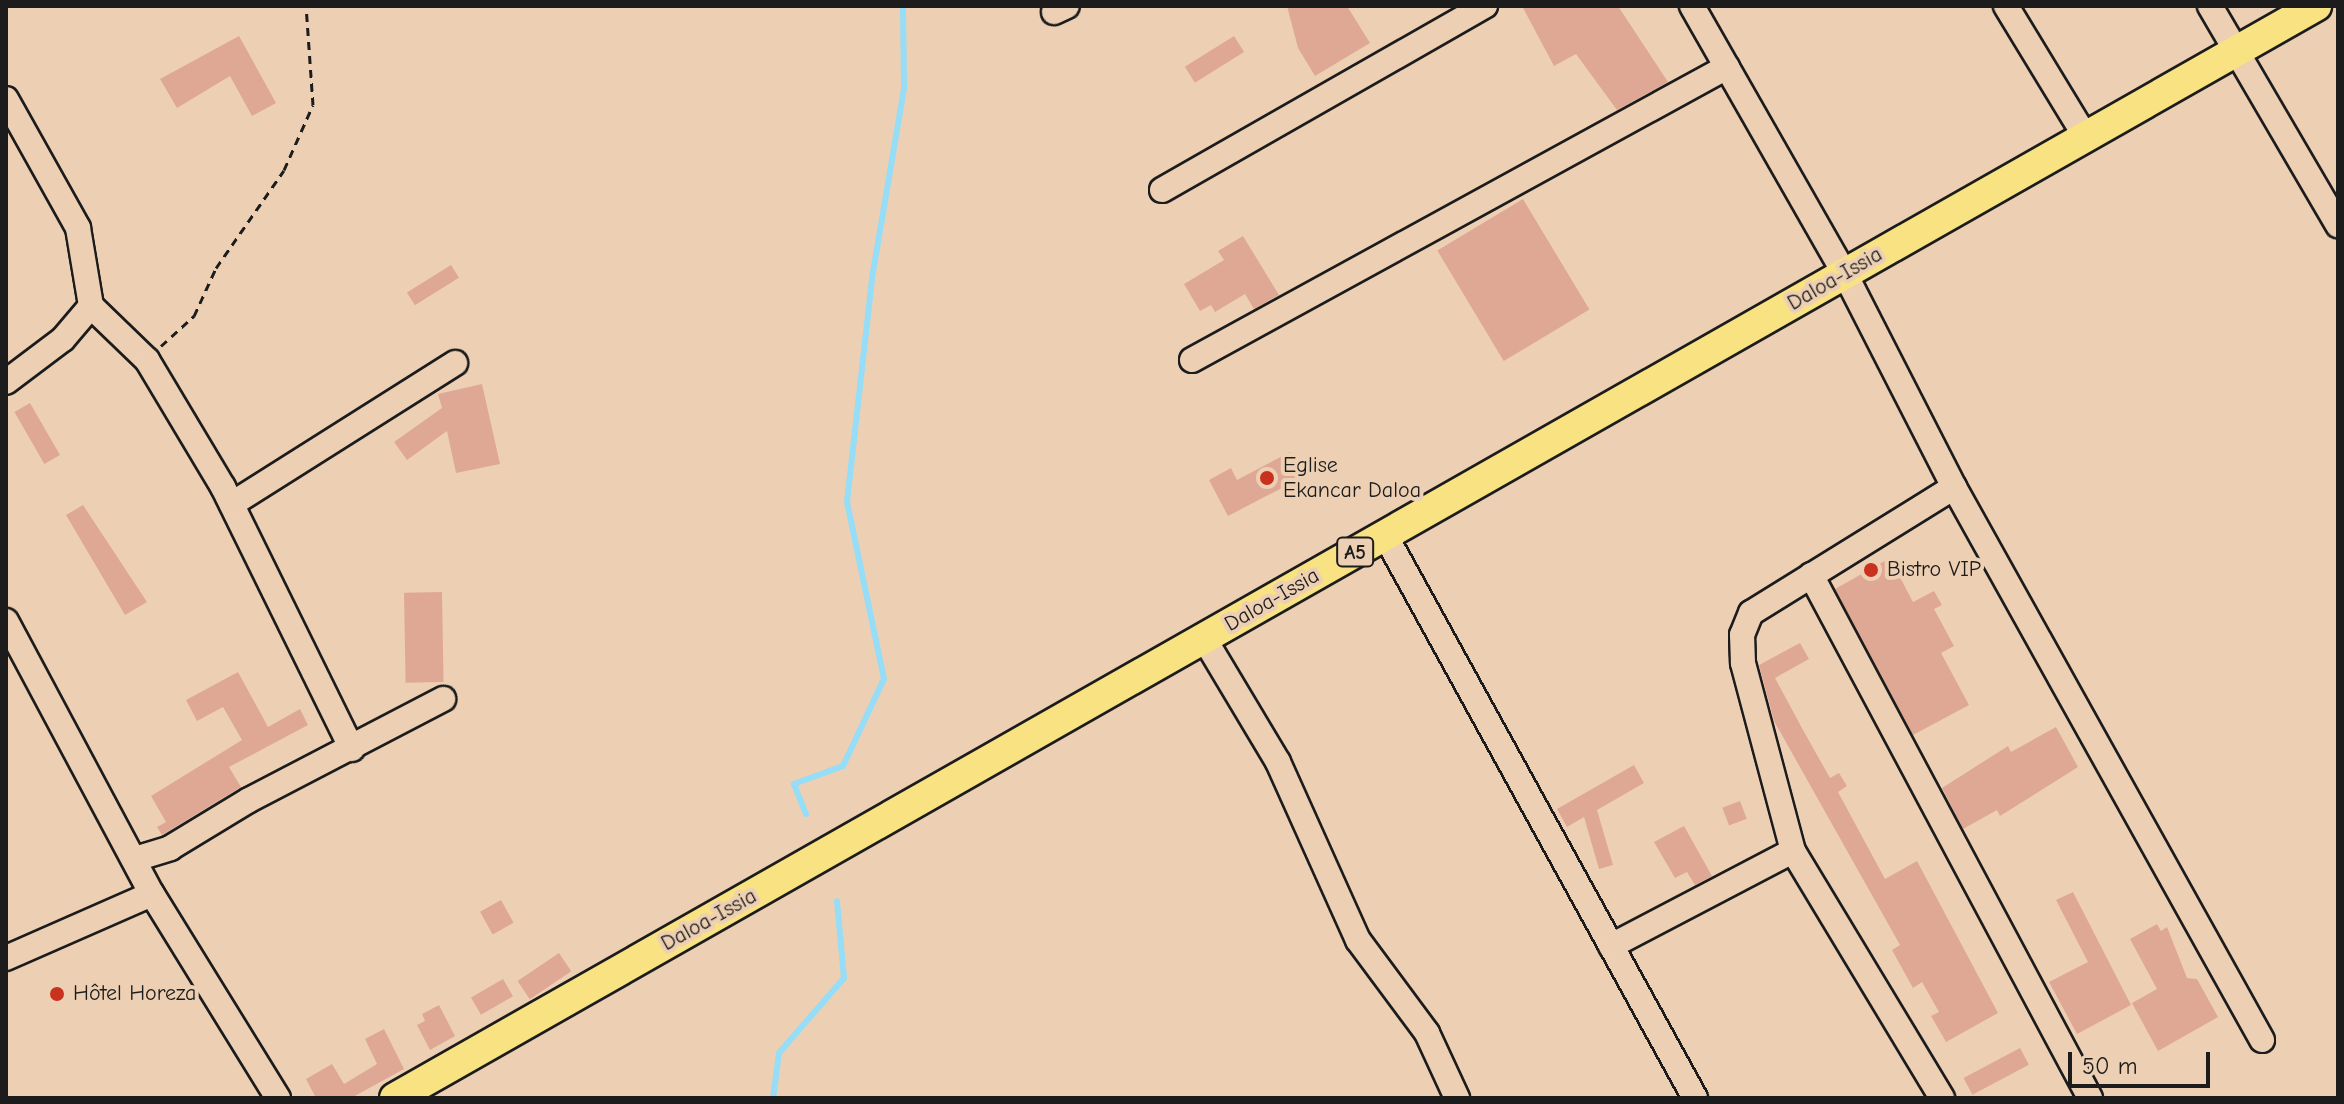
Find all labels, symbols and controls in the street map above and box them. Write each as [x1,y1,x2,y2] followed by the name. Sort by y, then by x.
[1783,241,1887,317] street label: Daloa-Issia
[1283,452,1421,504] place label: Eglise Ekancar Daloa
[1258,469,1276,487] marker: Eglise Ekancar Daloa
[1335,536,1375,568] road number: A5
[1887,557,1981,583] place label: Bistro VIP
[1862,561,1880,579] marker: Bistro VIP
[1220,562,1324,638] street label: Daloa-Issia
[657,883,761,957] street label: Daloa-Issia
[73,981,196,1007] place label: Hôtel Horeza
[48,985,66,1003] marker: Hôtel Horeza
[2072,1036,2214,1086] scale bar
[2082,1052,2138,1080] text: 50 m

